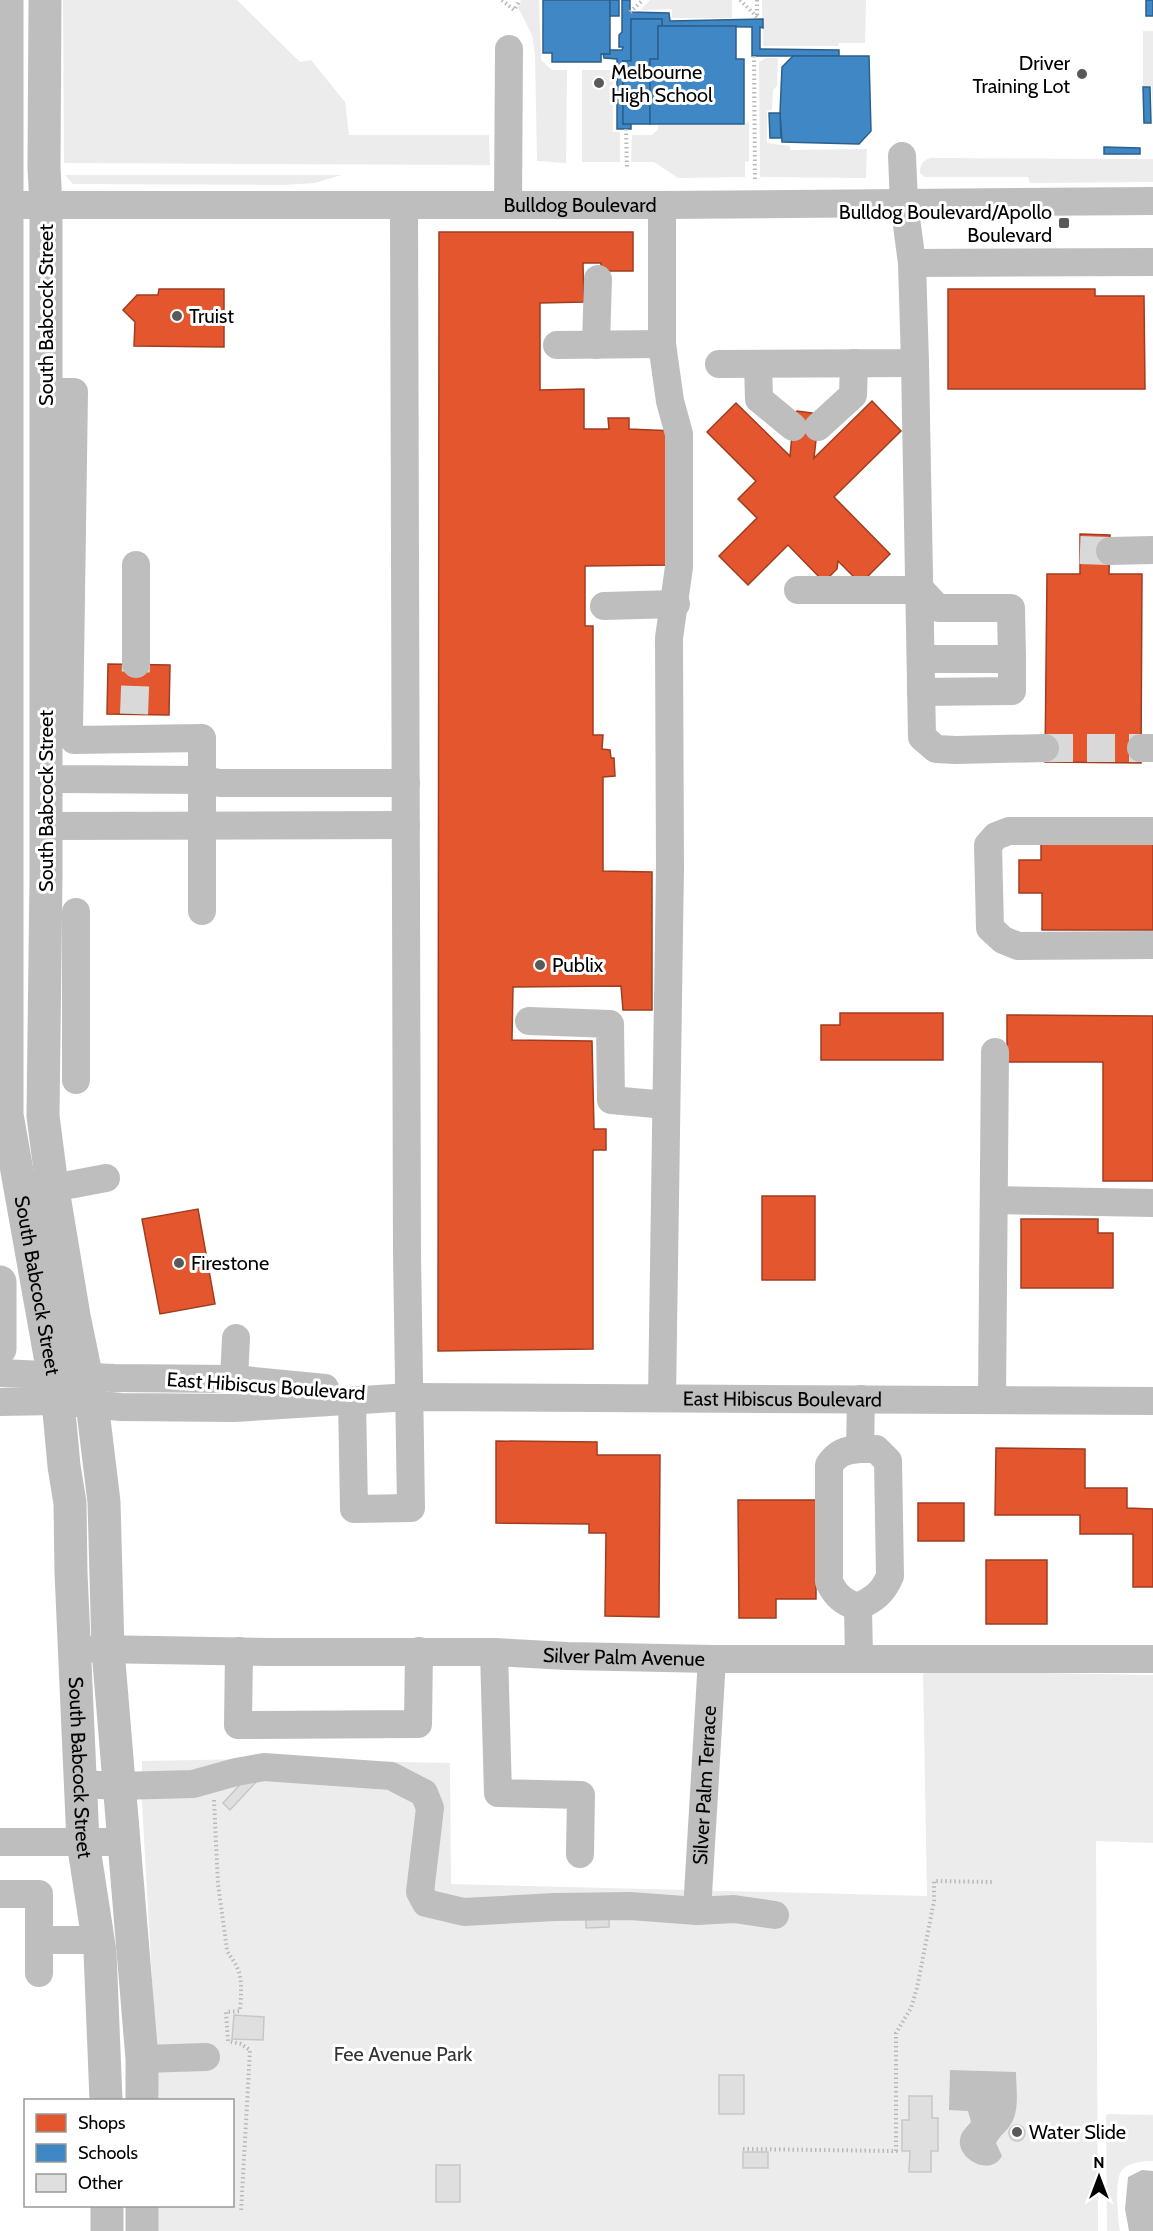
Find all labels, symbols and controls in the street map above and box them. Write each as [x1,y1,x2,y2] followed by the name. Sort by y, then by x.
[973,51,1071,98] place label: Driver Training Lot
[611,60,713,107] place label: Melbourne High School
[1075,67,1089,81] marker: Driver Training Lot
[592,76,606,90] marker: Melbourne High School
[503,193,657,217] street label: Bulldog Boulevard
[839,200,1052,247] place label: Bulldog Boulevard/Apollo Boulevard
[1057,216,1071,230] marker: Bulldog Boulevard/Apollo Boulevard
[34,224,58,406] street label: South Babcock Street
[189,304,234,328] place label: Truist
[170,309,184,323] marker: Truist
[34,710,58,892] street label: South Babcock Street
[552,953,604,977] place label: Publix
[533,958,547,972] marker: Publix
[10,1194,65,1377] street label: South Babcock Street
[191,1251,269,1275] place label: Firestone
[172,1256,186,1270] marker: Firestone
[166,1367,366,1405] street label: East Hibiscus Boulevard
[683,1386,882,1412] street label: East Hibiscus Boulevard
[542,1643,705,1671] street label: Silver Palm Avenue
[64,1676,97,1860] street label: South Babcock Street
[688,1705,721,1865] street label: Silver Palm Terrace
[334,2042,472,2066] park label: Fee Avenue Park
[24,2099,234,2207] legend
[78,2112,126,2134] text: Shops
[1029,2120,1126,2144] place label: Water Slide
[1010,2125,1024,2139] marker: Water Slide
[78,2142,138,2164] text: Schools
[1069,2147,1129,2207] north arrow
[1093,2153,1105,2172] text: N
[78,2172,123,2194] text: Other

